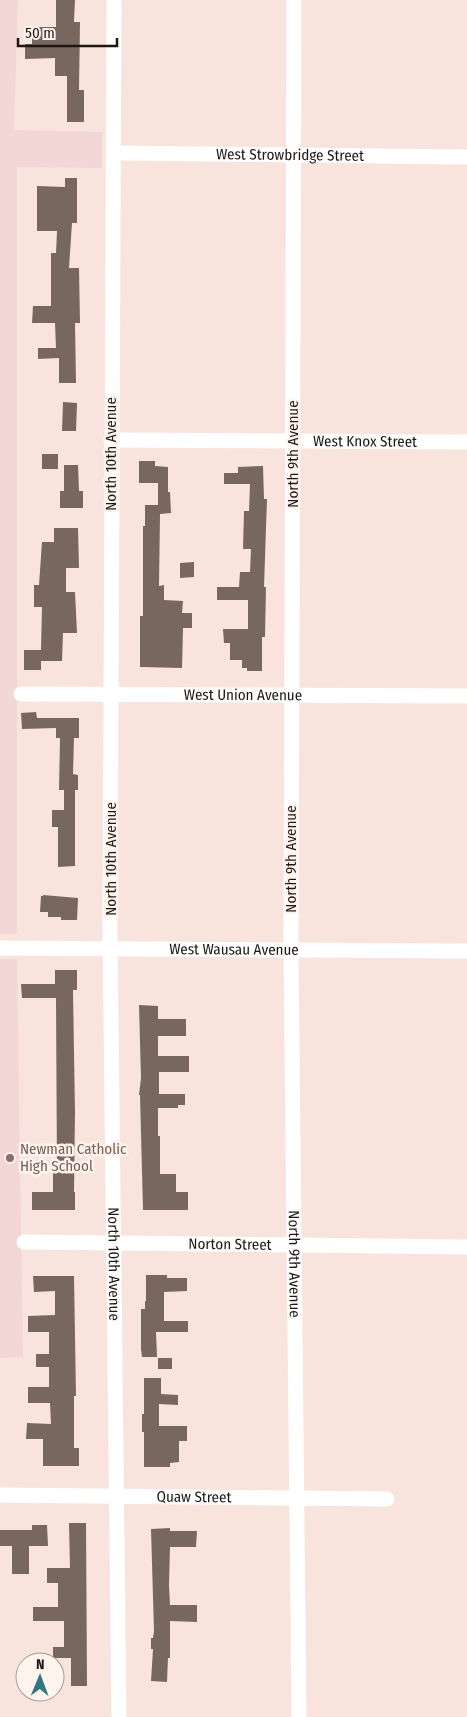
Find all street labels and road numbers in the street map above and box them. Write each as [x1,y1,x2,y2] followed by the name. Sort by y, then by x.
[216,145,364,165] street label: West Strowbridge Street
[102,397,120,511] street label: North 10th Avenue
[284,400,302,508] street label: North 9th Avenue
[313,432,417,451] street label: West Knox Street
[184,686,302,704] street label: West Union Avenue
[102,802,120,916] street label: North 10th Avenue
[282,805,300,913] street label: North 9th Avenue
[169,940,299,959] street label: West Wausau Avenue
[104,1207,123,1321] street label: North 10th Avenue
[285,1210,304,1318] street label: North 9th Avenue
[188,1235,272,1254] street label: Norton Street
[156,1488,232,1506] street label: Quaw Street

